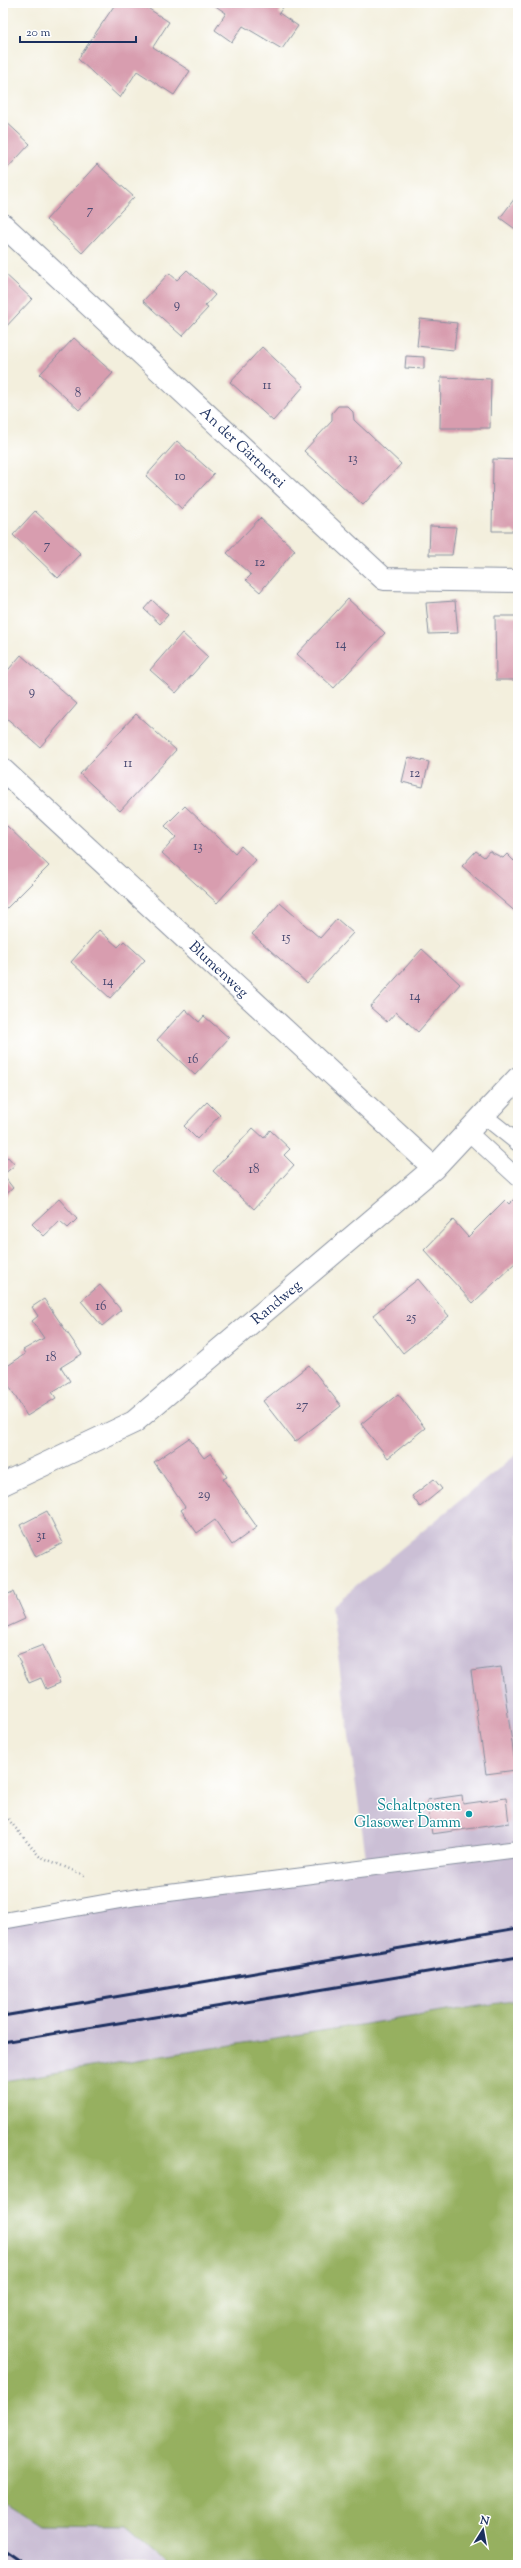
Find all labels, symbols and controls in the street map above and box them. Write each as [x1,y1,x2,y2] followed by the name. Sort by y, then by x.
[20,18,136,44] scale bar
[26,24,51,42] text: 20 m
[87,202,94,220] house number: 7
[174,296,180,314] house number: 9
[263,377,272,395] house number: 11
[75,385,81,403] house number: 8
[194,403,290,494] street label: An der Gärtnerei
[348,450,358,468] house number: 13
[174,468,186,486] house number: 10
[44,537,51,555] house number: 7
[255,554,265,572] house number: 12
[336,636,347,654] house number: 14
[29,683,35,701] house number: 9
[124,755,133,773] house number: 11
[410,765,420,783] house number: 12
[193,838,203,856] house number: 13
[282,929,291,947] house number: 15
[183,937,253,1003] street label: Blumenweg
[103,973,114,991] house number: 14
[410,988,421,1006] house number: 14
[188,1051,198,1069] house number: 16
[249,1161,259,1179] house number: 18
[247,1276,307,1330] street label: Randweg
[96,1298,106,1316] house number: 16
[406,1309,417,1327] house number: 25
[46,1349,56,1367] house number: 18
[296,1397,309,1415] house number: 27
[198,1486,210,1504] house number: 29
[36,1527,46,1545] house number: 31
[354,1796,462,1834] place label: Schaltposten Glasower Damm
[464,1809,474,1819] marker: Schaltposten Glasower Damm
[463,2510,503,2550] north arrow
[478,2512,491,2530] text: N

